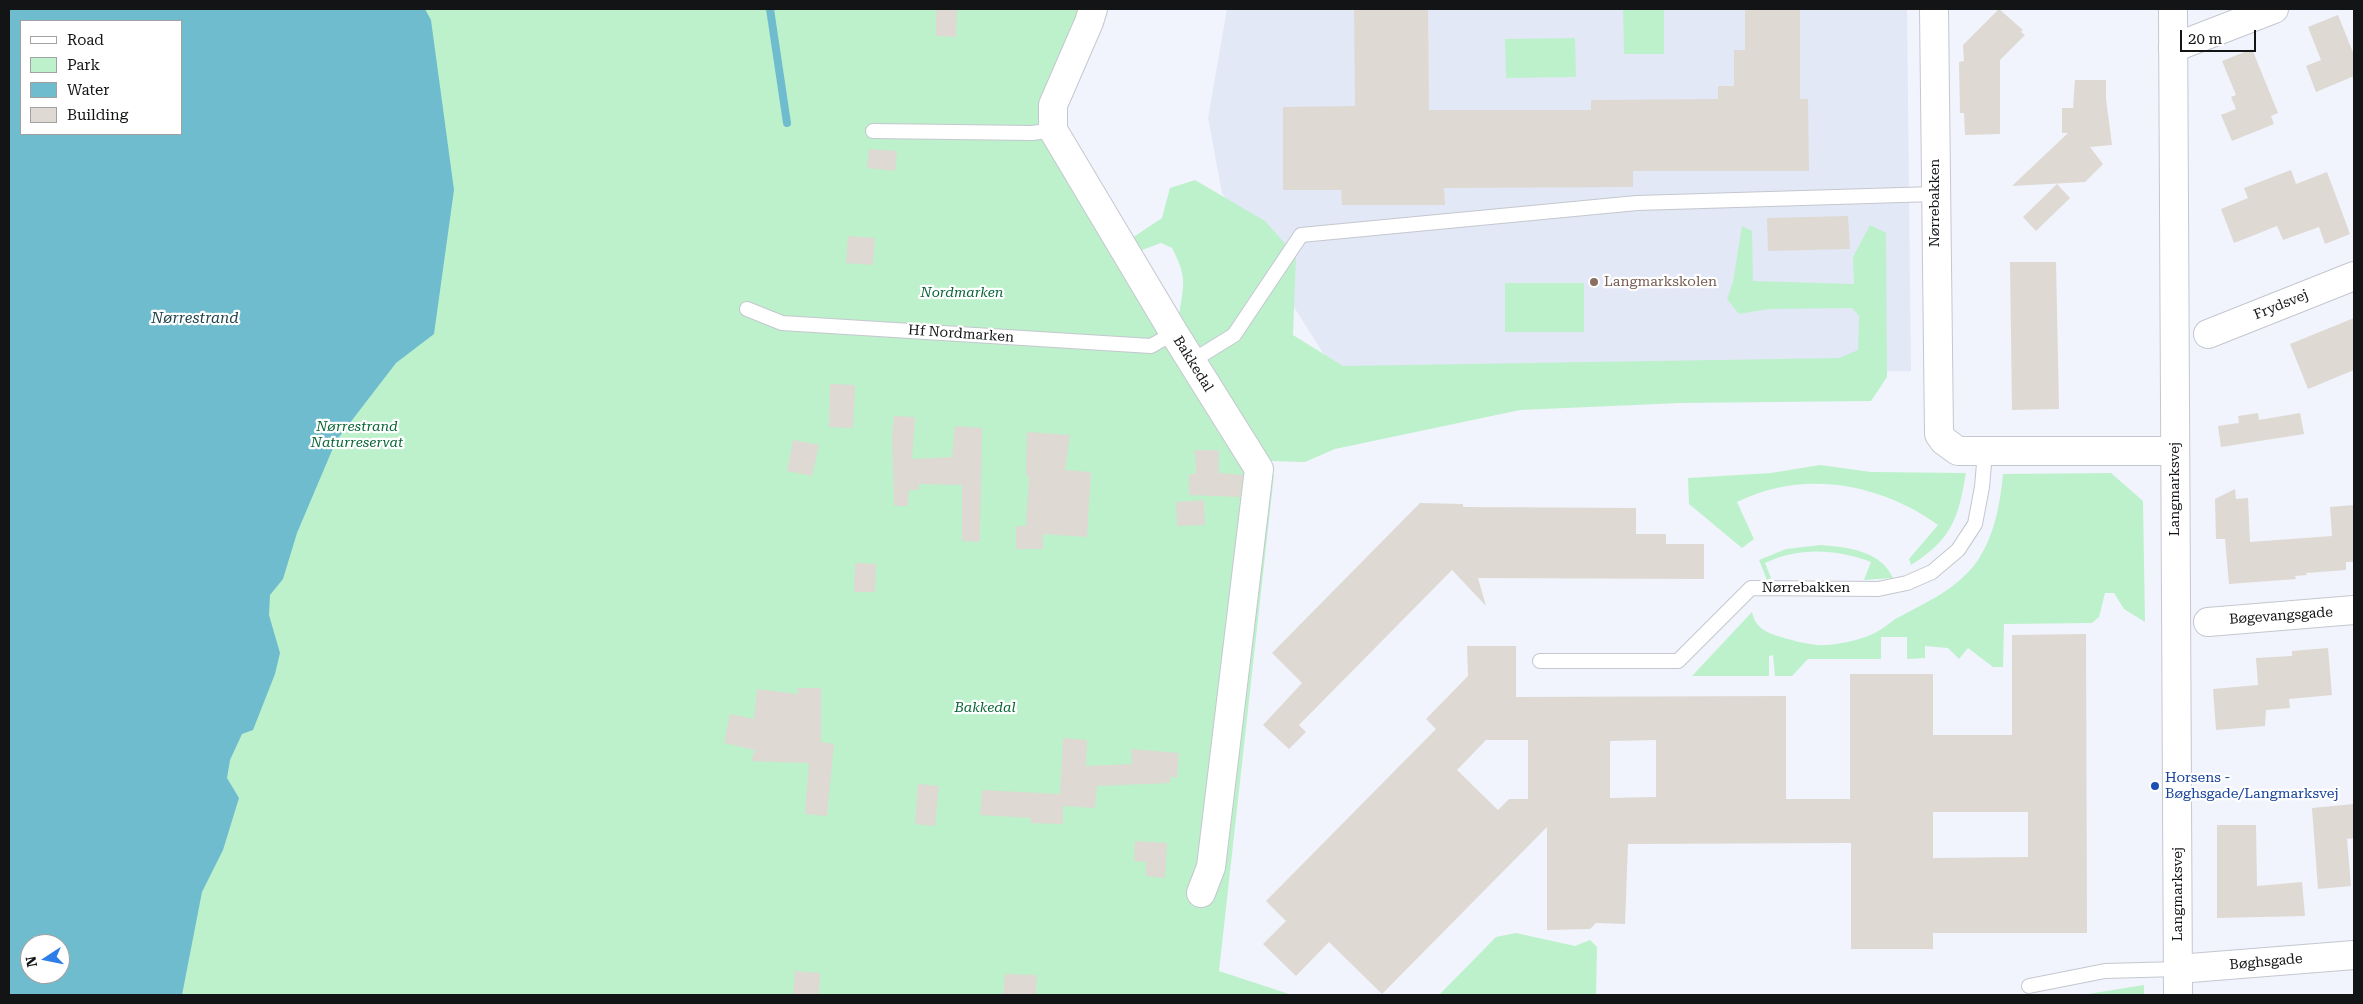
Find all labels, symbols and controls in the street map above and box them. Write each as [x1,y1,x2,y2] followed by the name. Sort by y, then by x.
[20,20,182,135] legend
[2183,20,2259,52] scale bar
[2188,30,2222,48] text: 20 m
[67,31,104,49] text: Road
[67,56,100,74] text: Park
[67,81,109,99] text: Water
[67,106,128,124] text: Building
[1927,159,1943,247] street label: Nørrebakken
[1604,274,1717,290] place label: Langmarkskolen
[1588,276,1600,288] marker: Langmarkskolen
[921,285,1003,301] park label: Nordmarken
[2251,286,2311,324] street label: Frydsvej
[151,310,239,328] water label: Nørrestrand
[907,322,1015,346] street label: Hf Nordmarken
[1169,333,1217,395] street label: Bakkedal
[311,419,403,452] park label: Nørrestrand Naturreservat
[2167,442,2183,536] street label: Langmarksvej
[1762,580,1850,596] street label: Nørrebakken
[2229,604,2333,628] street label: Bøgevangsgade
[954,700,1016,716] park label: Bakkedal
[2165,770,2339,802] place label: Horsens - Bøghsgade/Langmarksvej
[2149,780,2161,792] marker: Horsens - Bøghsgade/Langmarksvej
[2170,847,2186,941] street label: Langmarksvej
[20,934,70,984] north arrow
[2229,950,2303,974] street label: Bøghsgade
[22,955,40,968] text: N

